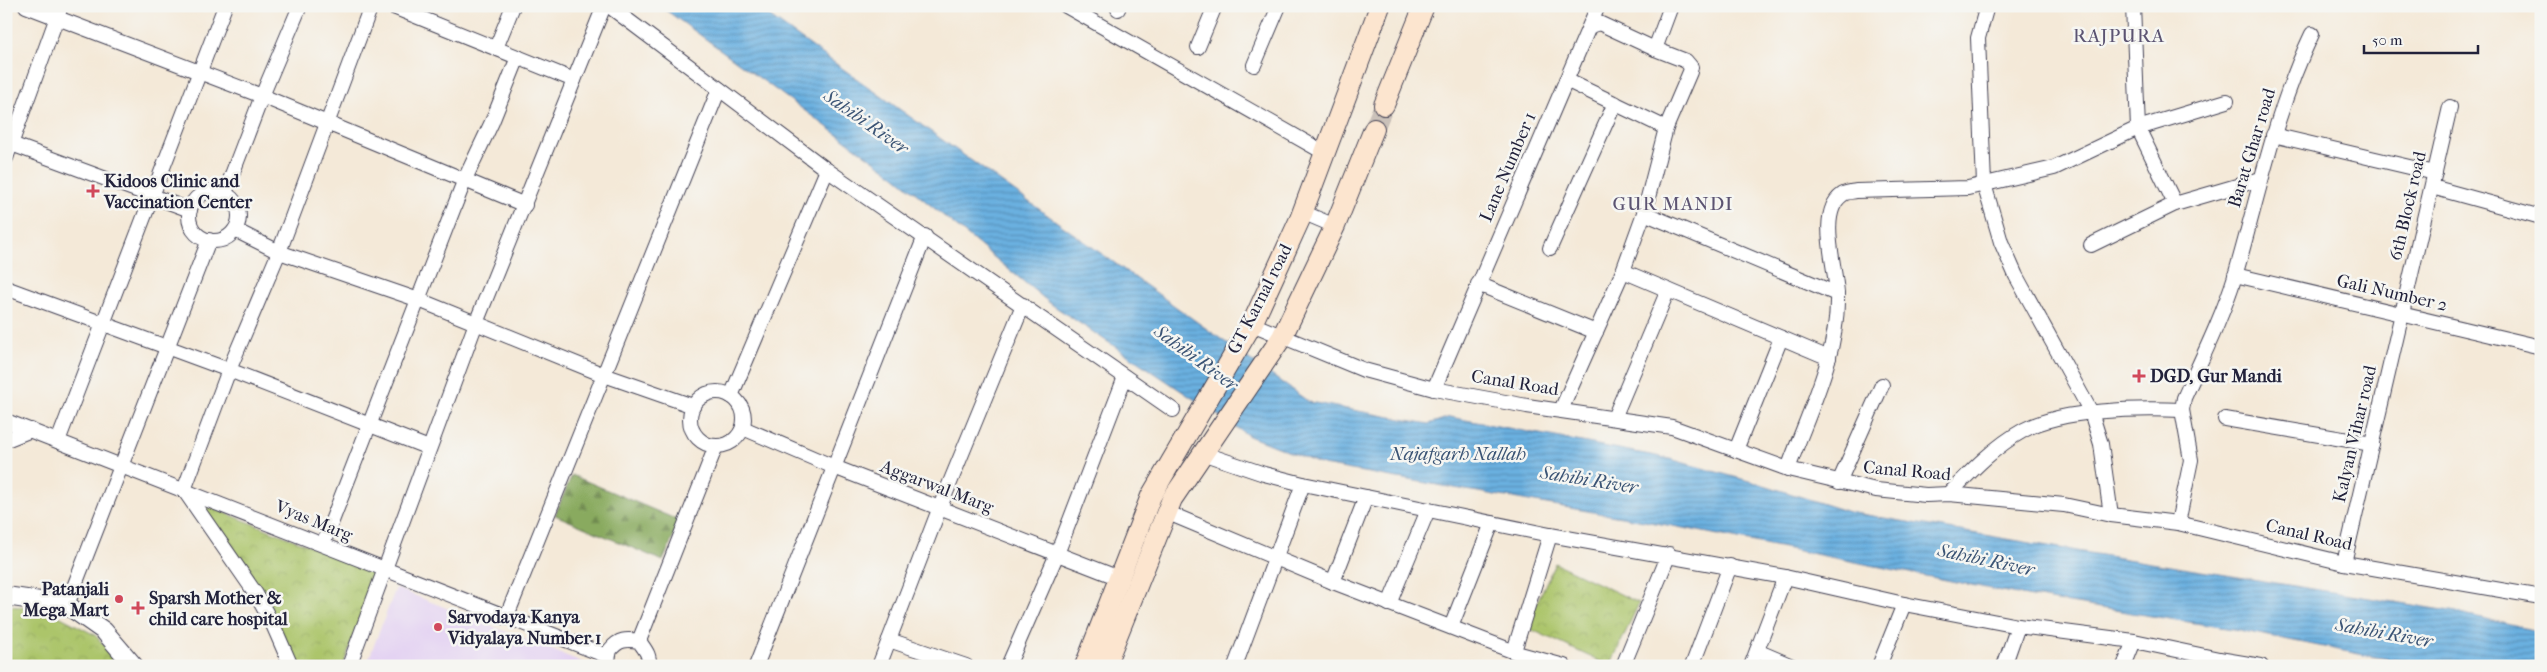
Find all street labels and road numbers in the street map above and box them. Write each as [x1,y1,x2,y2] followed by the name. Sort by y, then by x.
[2224,86,2280,210] street label: Barat Ghar road
[1475,109,1541,225] street label: Lane Number 1
[2385,149,2431,263] street label: 6th Block road
[1223,240,1297,357] street label: GT Karnal road
[2335,270,2449,316] street label: Gali Number 2
[2329,363,2381,505] street label: Kalyan Vihar road
[1470,366,1560,400] street label: Canal Road
[877,455,997,518] street label: Aggarwal Marg
[1862,457,1952,485] street label: Canal Road
[271,496,356,546] street label: Vyas Marg
[2264,515,2354,555] street label: Canal Road

